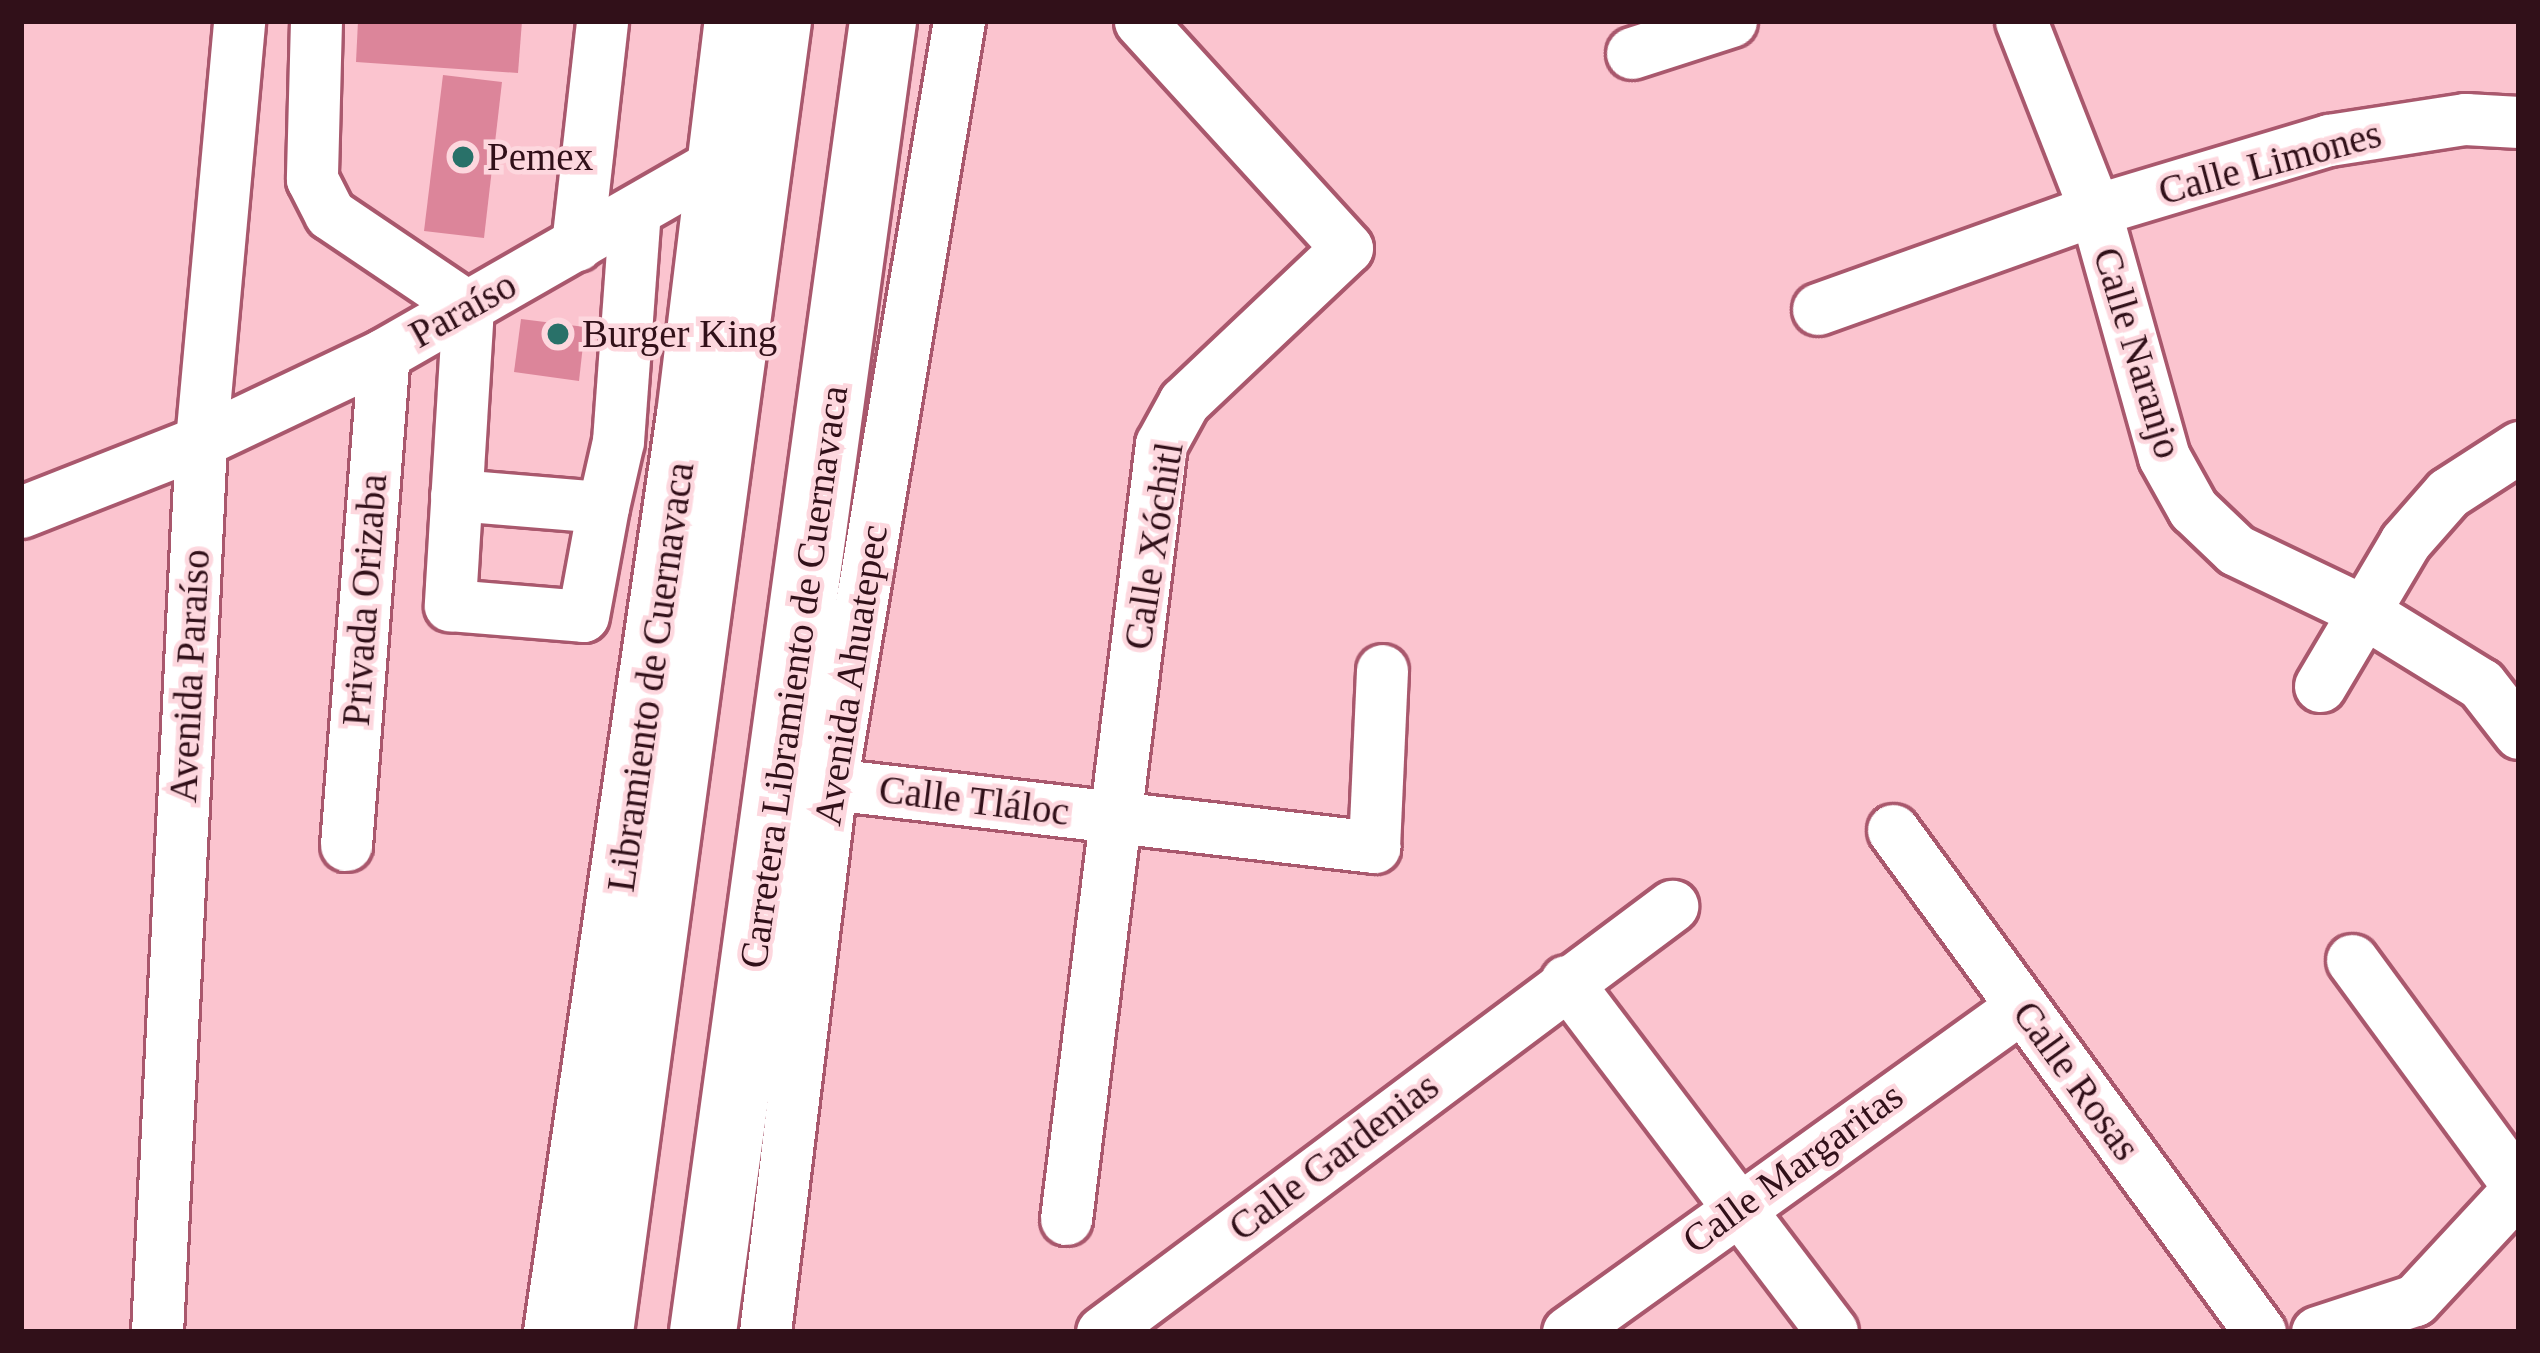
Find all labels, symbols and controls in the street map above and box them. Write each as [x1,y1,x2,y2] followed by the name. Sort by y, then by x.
[2154,111,2386,215] street label: Calle Limones
[487,134,593,180] place label: Pemex
[450,144,476,170] marker: Pemex
[2083,242,2191,464] street label: Calle Naranjo
[401,262,525,358] street label: Paraíso
[582,311,777,357] place label: Burger King
[545,321,571,347] marker: Burger King
[730,383,858,971] street label: Carretera Libramiento de Cuernavaca
[1115,439,1193,653] street label: Calle Xóchitl
[598,459,704,895] street label: Libramiento de Cuernavaca
[333,473,397,727] street label: Privada Orizaba
[804,520,898,830] street label: Avenida Ahuatepec
[160,548,220,804] street label: Avenida Paraíso
[876,766,1072,836] street label: Calle Tláloc
[2003,992,2149,1170] street label: Calle Rosas
[1220,1063,1448,1251] street label: Calle Gardenias
[1674,1073,1912,1263] street label: Calle Margaritas

